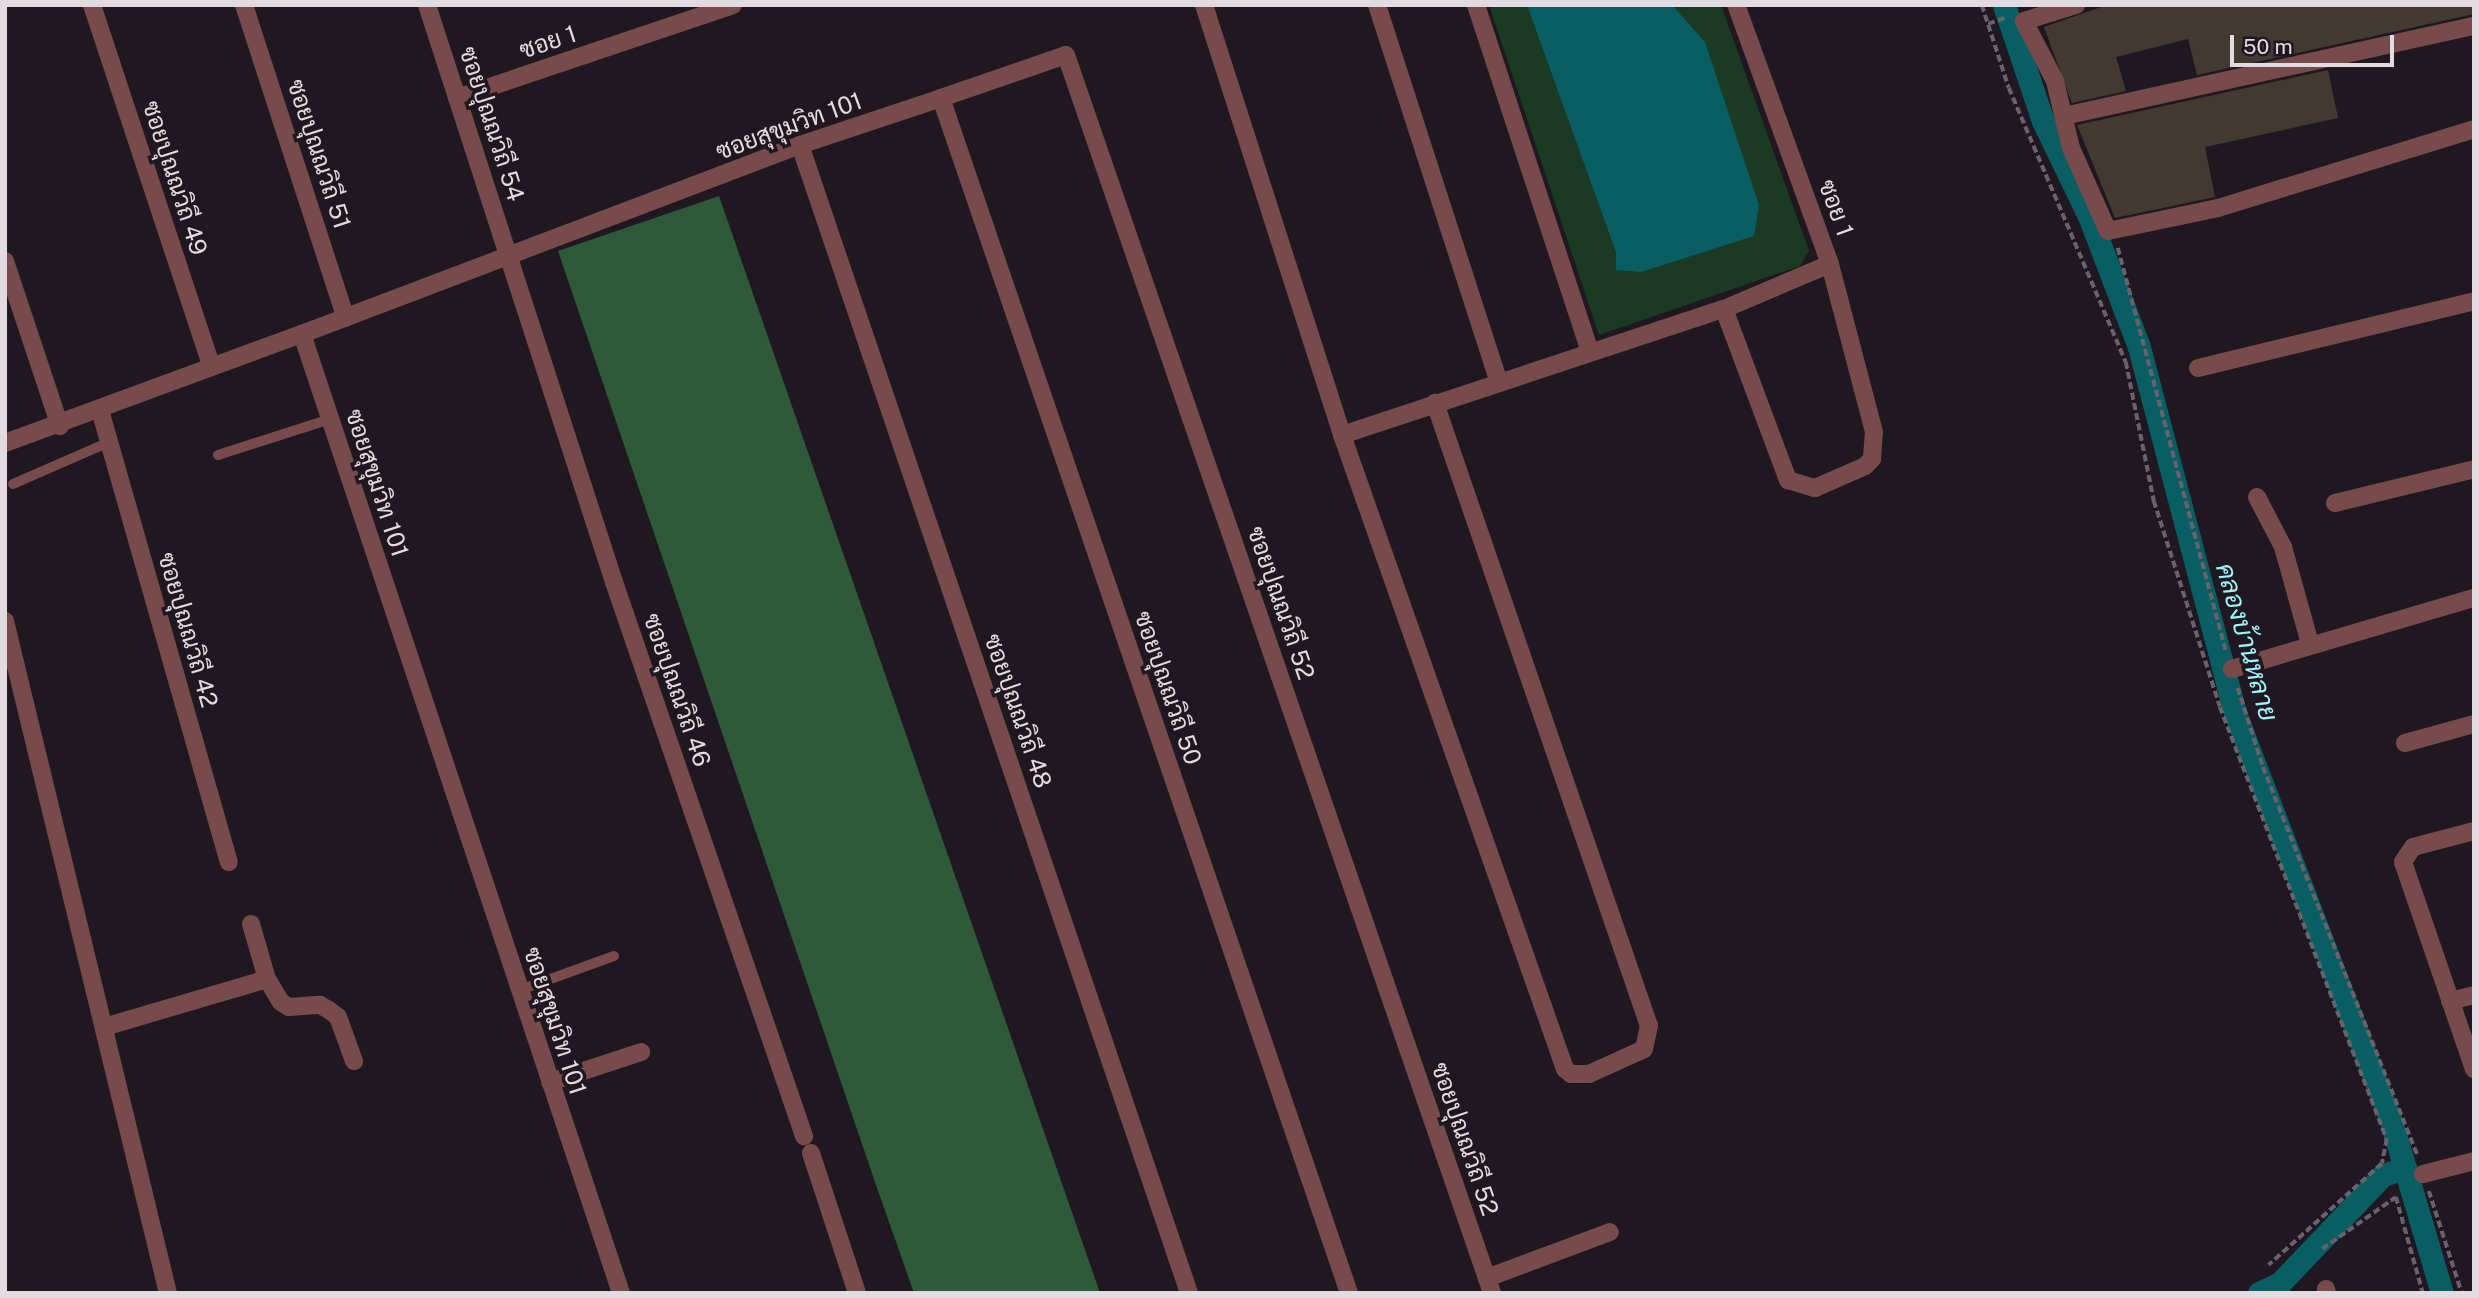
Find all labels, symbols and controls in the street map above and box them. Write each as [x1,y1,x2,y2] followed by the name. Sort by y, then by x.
[516,19,580,65] street label: ซอย 1
[2234,21,2398,65] scale bar
[2243,34,2293,59] text: 50 m
[453,43,531,205] street label: ซอยปุณณวิถี 54
[281,76,357,232] street label: ซอยปุณณวิถี 51
[712,86,866,166] street label: ซอยสุขุมวิท 101
[137,97,213,259] street label: ซอยปุณณวิถี 49
[1813,176,1859,240] street label: ซอย 1
[340,405,414,561] street label: ซอยสุขุมวิท 101
[1241,523,1321,683] street label: ซอยปุณณวิถี 52
[152,549,224,711] street label: ซอยปุณณวิถี 42
[2210,559,2284,725] water label: คลองบ้านหลาย
[1128,608,1208,768] street label: ซอยปุณณวิถี 50
[637,610,717,770] street label: ซอยปุณณวิถี 46
[978,630,1058,792] street label: ซอยปุณณวิถี 48
[518,943,592,1099] street label: ซอยสุขุมวิท 101
[1425,1059,1505,1219] street label: ซอยปุณณวิถี 52

